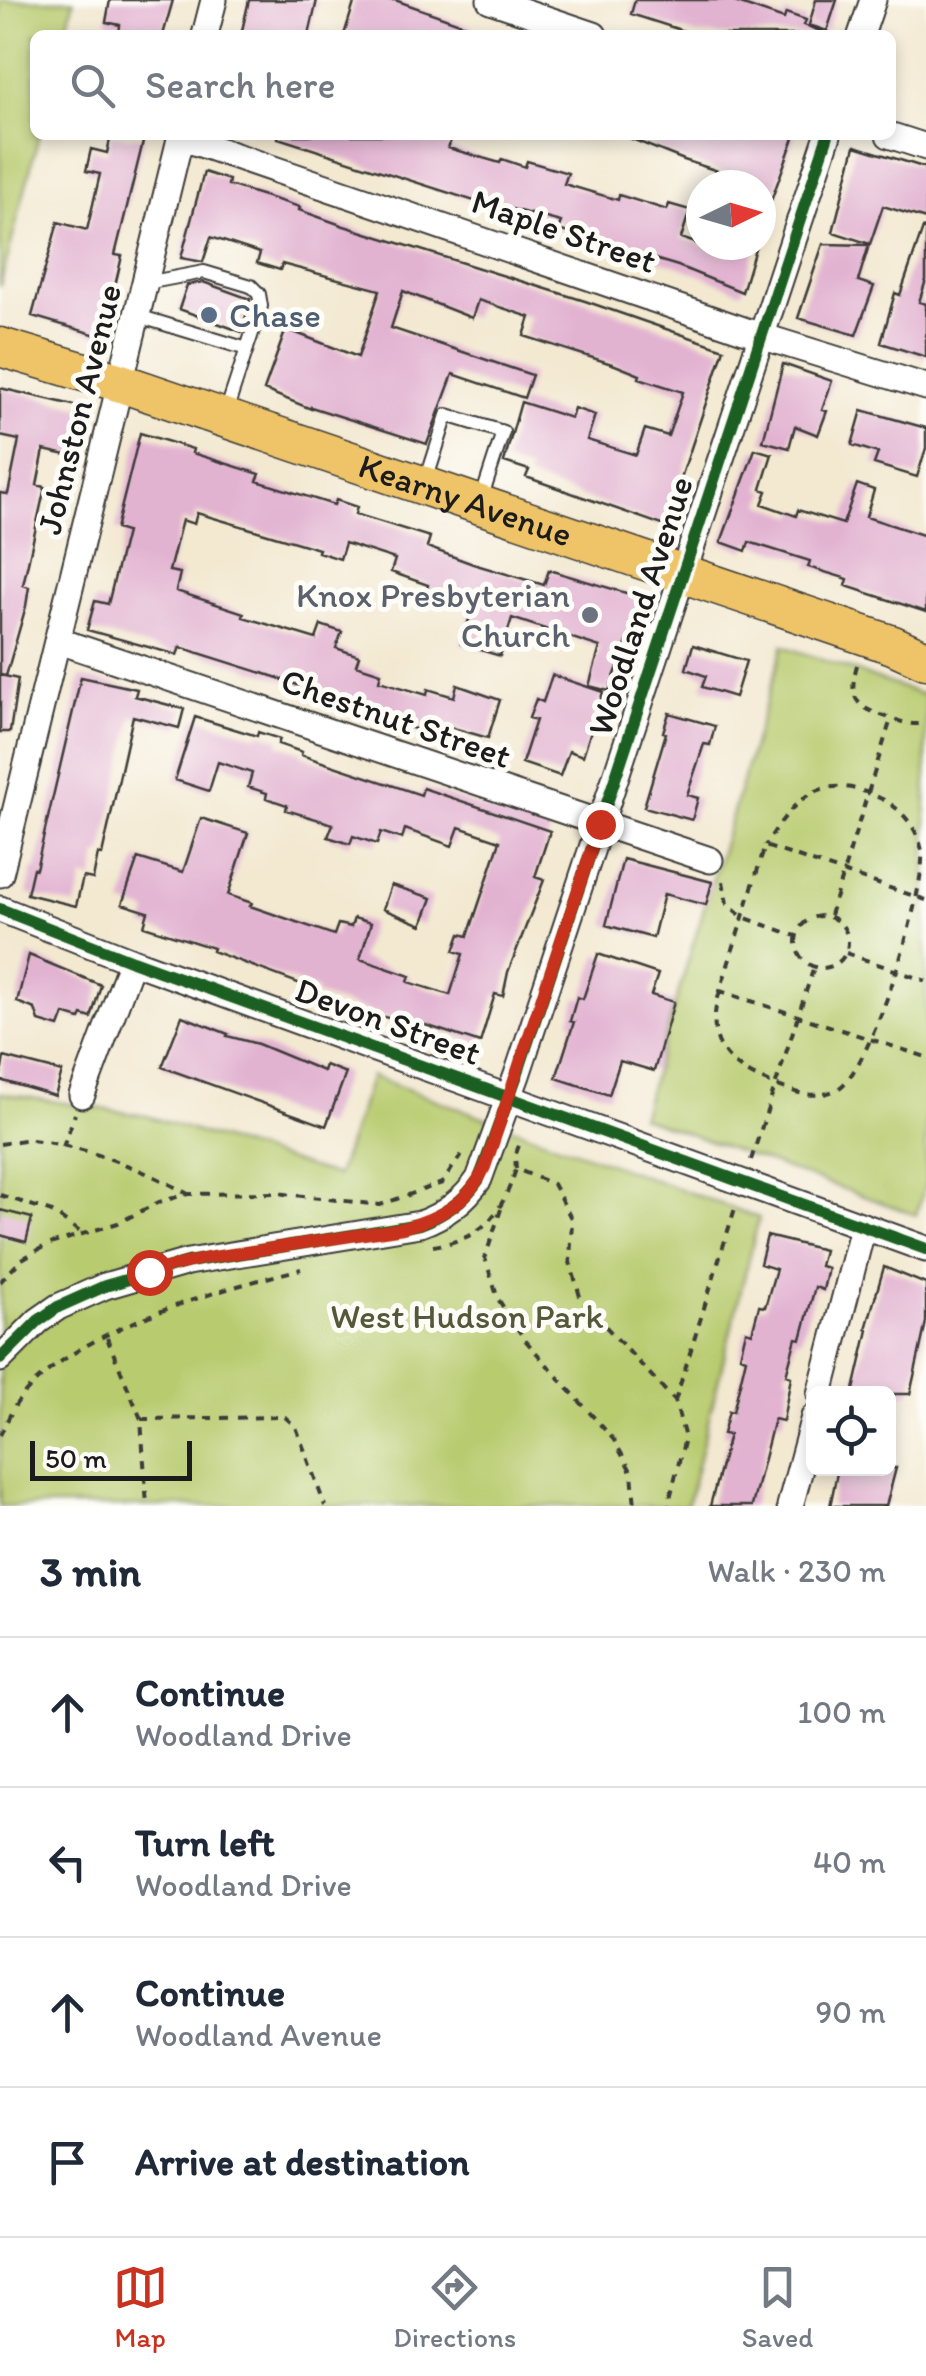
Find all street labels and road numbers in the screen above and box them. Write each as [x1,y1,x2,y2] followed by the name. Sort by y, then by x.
[466,180,662,282] street label: Maple Street
[28,280,130,538] street label: Johnston Avenue
[353,444,578,556] street label: Kearny Avenue
[578,471,702,741] street label: Woodland Avenue
[276,659,516,777] street label: Chestnut Street
[290,968,486,1074] street label: Devon Street

